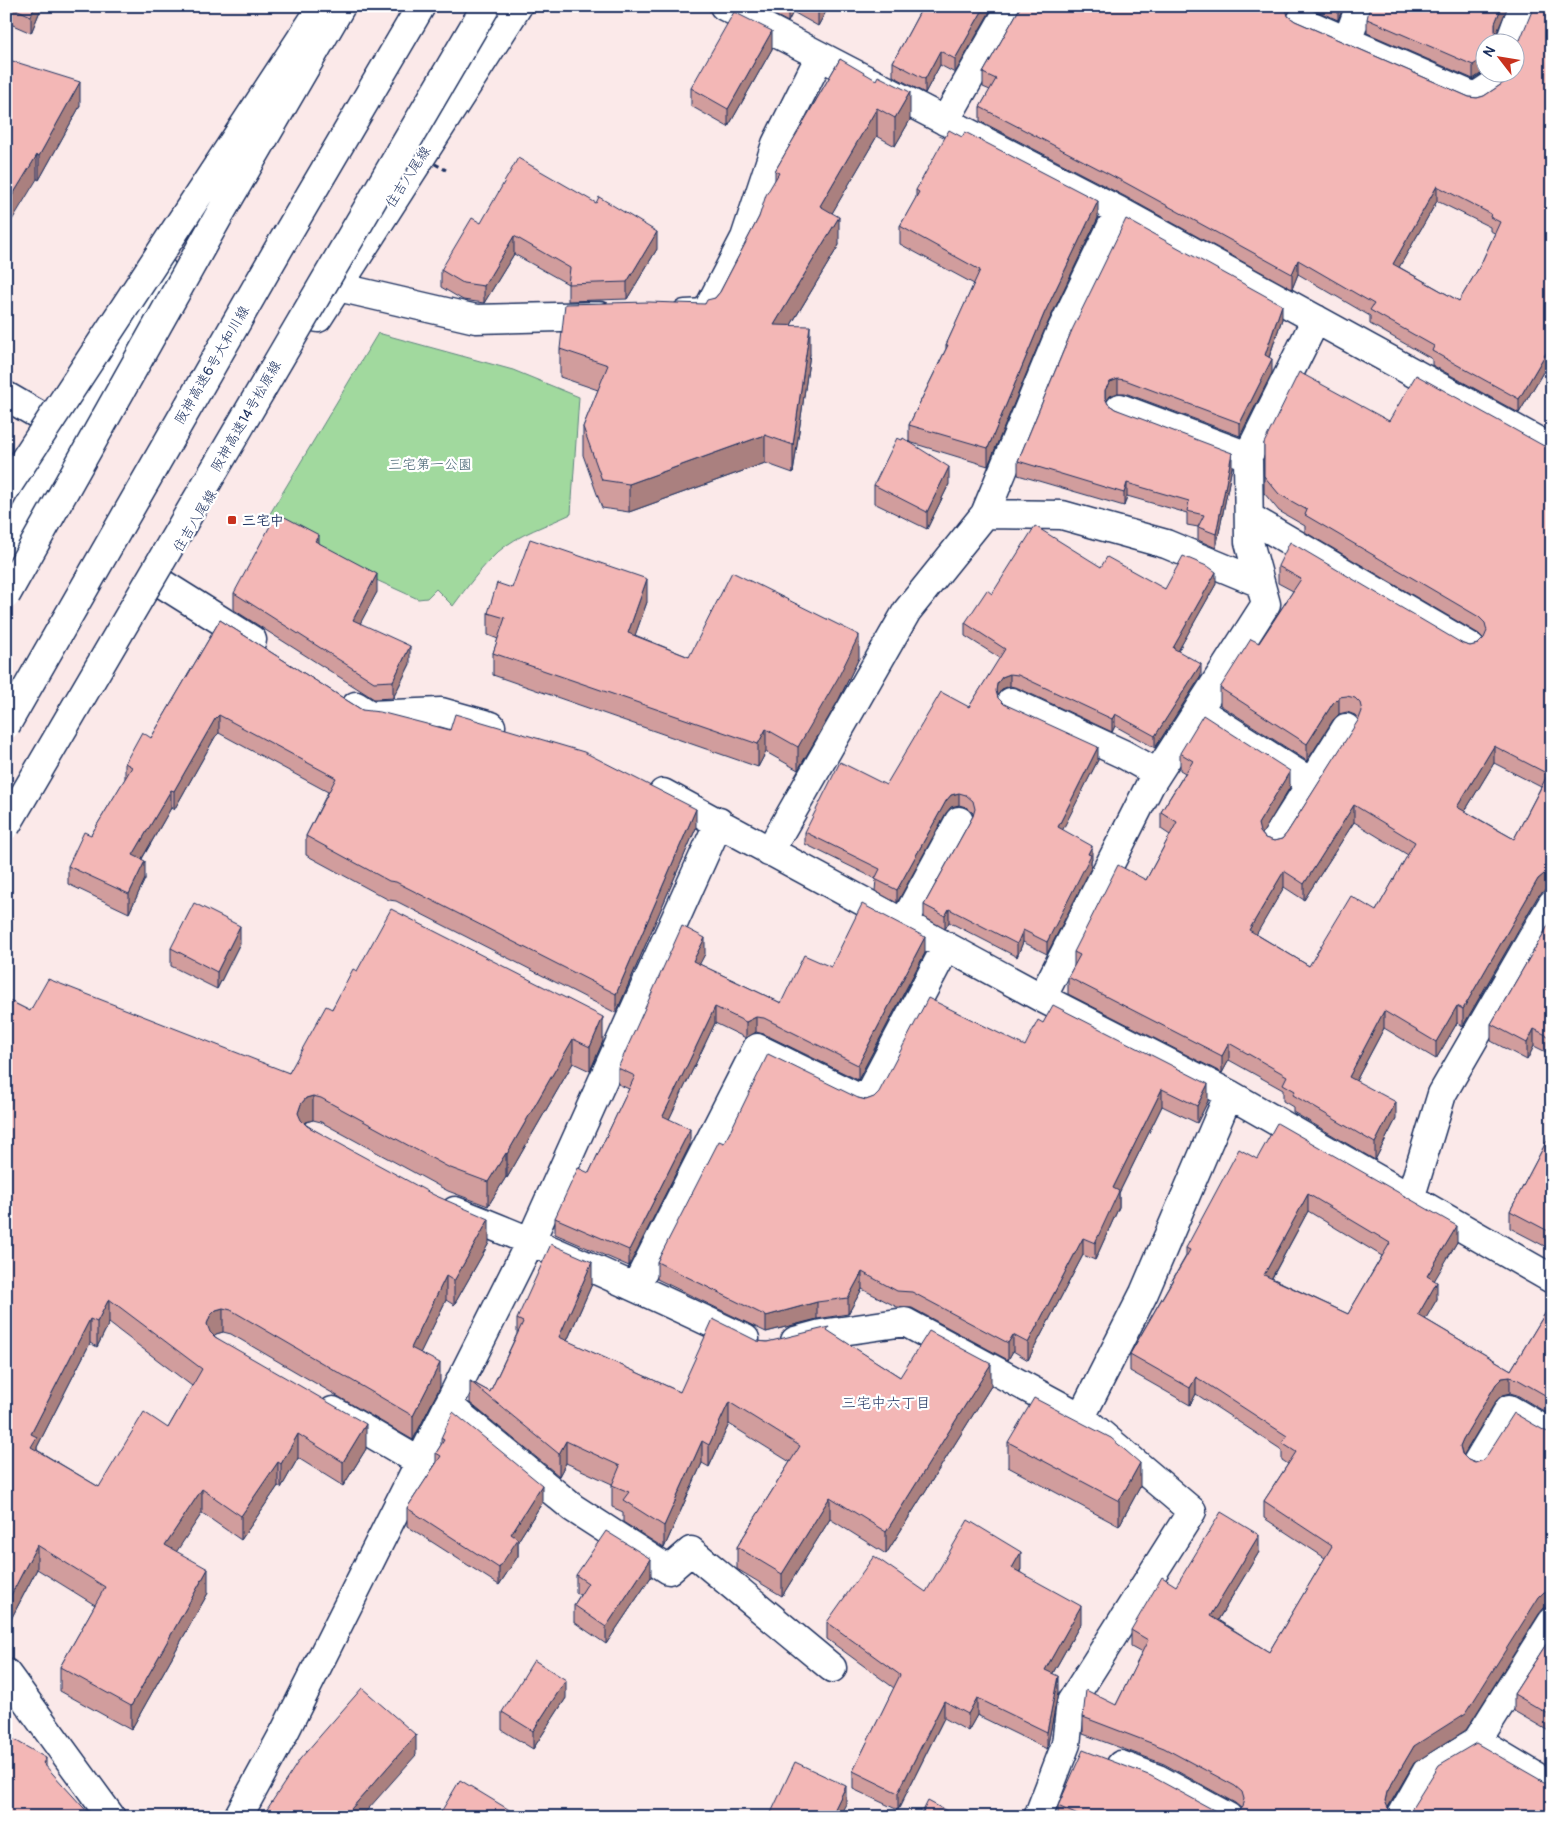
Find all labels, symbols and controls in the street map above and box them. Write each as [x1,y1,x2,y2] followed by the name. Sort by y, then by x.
[1476,32,1526,82] north arrow
[1480,43,1499,60] text: N
[382,143,434,211] street label: 住吉八尾線
[171,303,253,427] street label: 阪神高速6号大和川線
[207,357,285,475] street label: 阪神高速14号松原線
[388,456,472,473] park label: 三宅第一公園
[170,487,220,555] street label: 住吉八尾線
[242,512,284,529] place label: 三宅中
[226,514,238,526] marker: 三宅中
[841,1394,931,1413] district label: 三宅中六丁目

